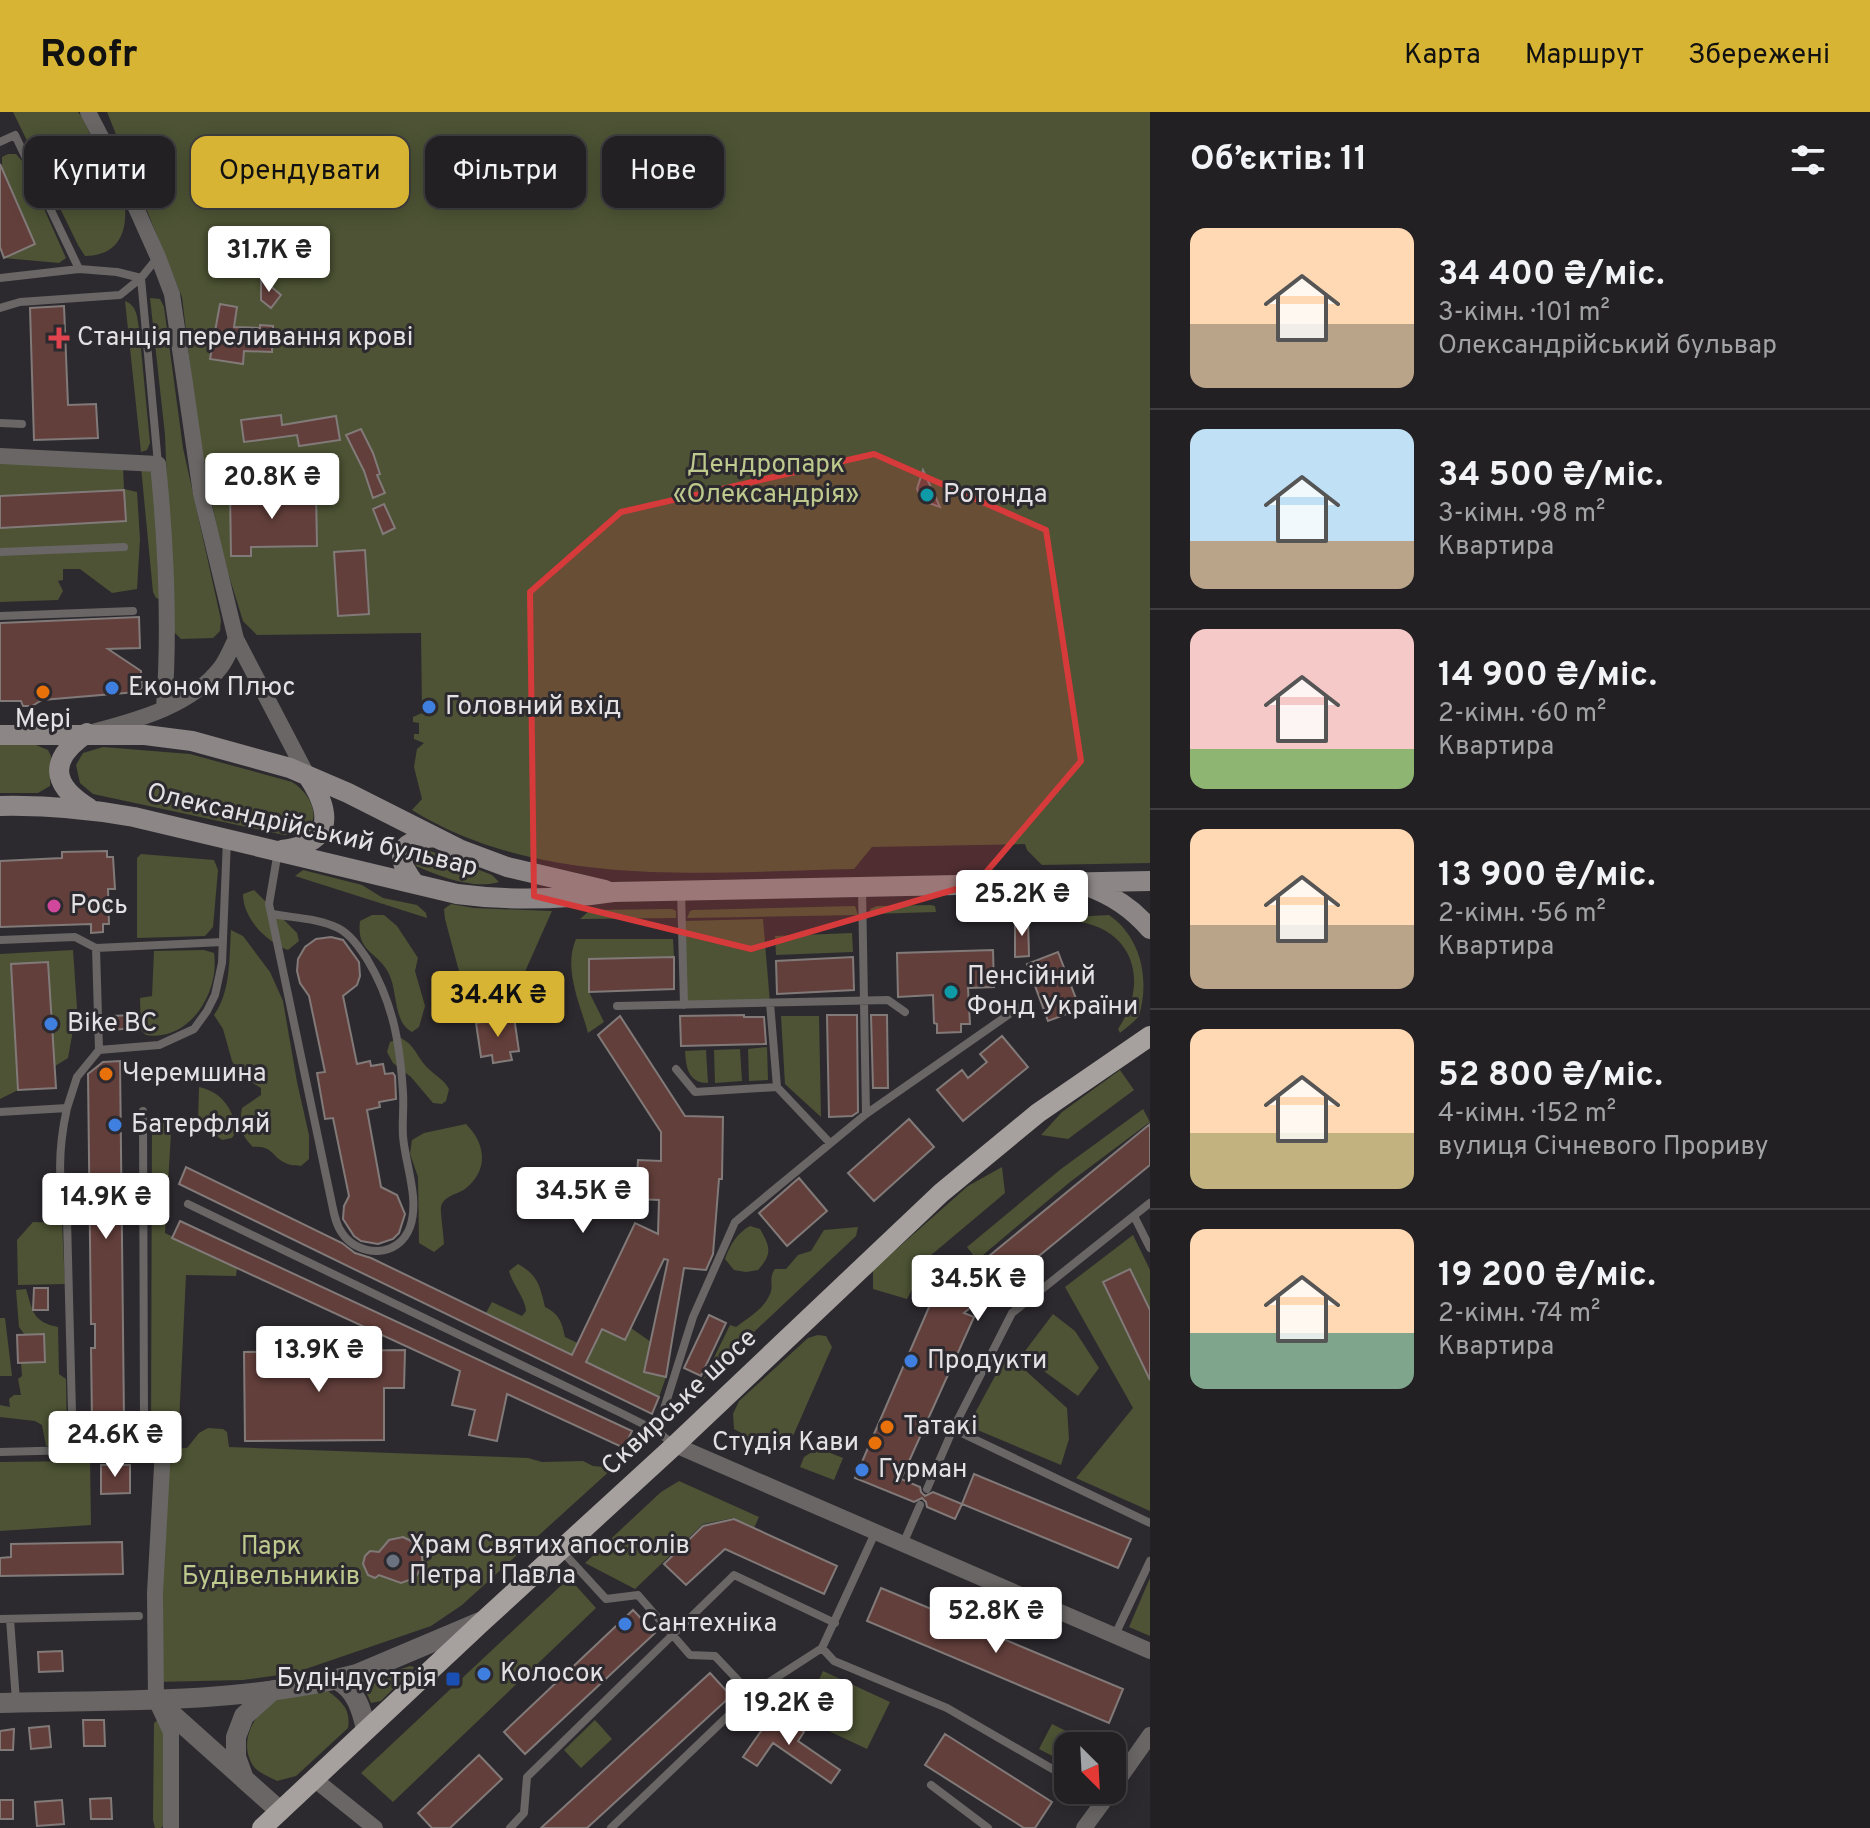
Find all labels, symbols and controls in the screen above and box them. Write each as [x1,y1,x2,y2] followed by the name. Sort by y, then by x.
[40,32,138,81] text: Roofr
[1404,38,1481,74] text: Карта
[1525,38,1644,74] text: Маршрут
[1688,38,1830,74] text: Збережені
[24,136,175,208] chip: Купити
[191,136,409,208] chip: Орендувати
[425,136,586,208] chip: Фільтри
[602,136,724,208] chip: Нове
[1786,138,1830,182] icon: filters
[1190,139,1367,182] text: Об’єктів: 11
[195,226,343,294] pin: 31.7K ₴
[226,235,312,268] text: 31.7K ₴
[1438,254,1664,297] text: 34 400 ₴/міс.
[1254,260,1350,356] icon: home
[1438,297,1610,330] text: 3-кімн. · 101 m²
[77,322,413,355] place label: Станція переливання крові
[48,327,70,349] marker: Станція переливання крові
[1438,330,1777,363] text: Олександрійський бульвар
[673,449,859,512] park label: Дендропарк «Олександрія»
[198,453,346,521] pin: 20.8K ₴
[1438,455,1663,498] text: 34 500 ₴/міс.
[1254,461,1350,557] icon: home
[223,462,321,495] text: 20.8K ₴
[943,479,1047,512] place label: Ротонда
[918,486,936,504] marker: Ротонда
[1438,498,1605,531] text: 3-кімн. · 98 m²
[1438,531,1554,564] text: Квартира
[1438,655,1657,698] text: 14 900 ₴/міс.
[1254,661,1350,757] icon: home
[128,672,295,705] place label: Економ Плюс
[103,679,121,697] marker: Економ Плюс
[34,683,52,701] marker: Мері
[445,691,621,724] place label: Головний вхід
[420,698,438,716] marker: Головний вхід
[1438,698,1607,731] text: 2-кімн. · 60 m²
[15,704,71,737] place label: Мері
[1438,731,1554,764] text: Квартира
[143,777,481,885] street label: Олександрійський бульвар
[1438,855,1655,898] text: 13 900 ₴/міс.
[1254,861,1350,957] icon: home
[948,870,1096,938] pin: 25.2K ₴
[974,879,1070,912] text: 25.2K ₴
[70,890,128,923] place label: Рось
[45,897,63,915] marker: Рось
[1438,898,1606,931] text: 2-кімн. · 56 m²
[1438,931,1554,964] text: Квартира
[967,961,1138,1024] place label: Пенсійний Фонд України
[424,971,572,1039] pin: 34.4K ₴
[449,980,547,1013] text: 34.4K ₴
[942,983,960,1001] marker: Пенсійний Фонд України
[67,1008,157,1041] place label: Bike BC
[42,1015,60,1033] marker: Bike BC
[1438,1055,1663,1098] text: 52 800 ₴/міс.
[122,1058,266,1091] place label: Черемшина
[1254,1061,1350,1157] icon: home
[97,1065,115,1083] marker: Черемшина
[1438,1098,1616,1131] text: 4-кімн. · 152 m²
[131,1109,270,1142] place label: Батерфляй
[106,1116,124,1134] marker: Батерфляй
[1438,1131,1769,1164] text: вулиця Січневого Прориву
[509,1167,657,1235] pin: 34.5K ₴
[32,1173,180,1241] pin: 14.9K ₴
[535,1176,631,1209] text: 34.5K ₴
[60,1182,152,1215] text: 14.9K ₴
[904,1255,1052,1323] pin: 34.5K ₴
[1438,1255,1656,1298] text: 19 200 ₴/міс.
[1254,1261,1350,1357] icon: home
[930,1264,1026,1297] text: 34.5K ₴
[1438,1298,1600,1331] text: 2-кімн. · 74 m²
[595,1322,765,1484] street label: Сквирське шосе
[245,1326,393,1394] pin: 13.9K ₴
[1438,1331,1554,1364] text: Квартира
[274,1335,364,1368] text: 13.9K ₴
[927,1345,1047,1378] place label: Продукти
[902,1352,920,1370] marker: Продукти
[41,1411,189,1479] pin: 24.6K ₴
[903,1411,978,1444] place label: Татакі
[878,1418,896,1436] marker: Татакі
[67,1420,163,1453] text: 24.6K ₴
[712,1427,859,1460] place label: Студія Кави
[866,1434,884,1452] marker: Студія Кави
[878,1454,967,1487] place label: Гурман
[853,1461,871,1479] marker: Гурман
[409,1530,690,1593] place label: Храм Святих апостолів Петра і Павла
[182,1531,360,1594] park label: Парк Будівельників
[384,1552,402,1570] marker: Храм Святих апостолів Петра і Павла
[922,1587,1070,1655] pin: 52.8K ₴
[948,1596,1044,1629] text: 52.8K ₴
[641,1608,777,1641] place label: Сантехніка
[616,1615,634,1633] marker: Сантехніка
[500,1658,604,1691] place label: Колосок
[276,1663,437,1696] place label: Будіндустрія
[475,1665,493,1683] marker: Колосок
[444,1670,462,1688] marker: Будіндустрія
[715,1679,863,1747] pin: 19.2K ₴
[744,1688,834,1721] text: 19.2K ₴
[1054,1732,1126,1804] north arrow
[1054,1732,1126,1804] map controls

